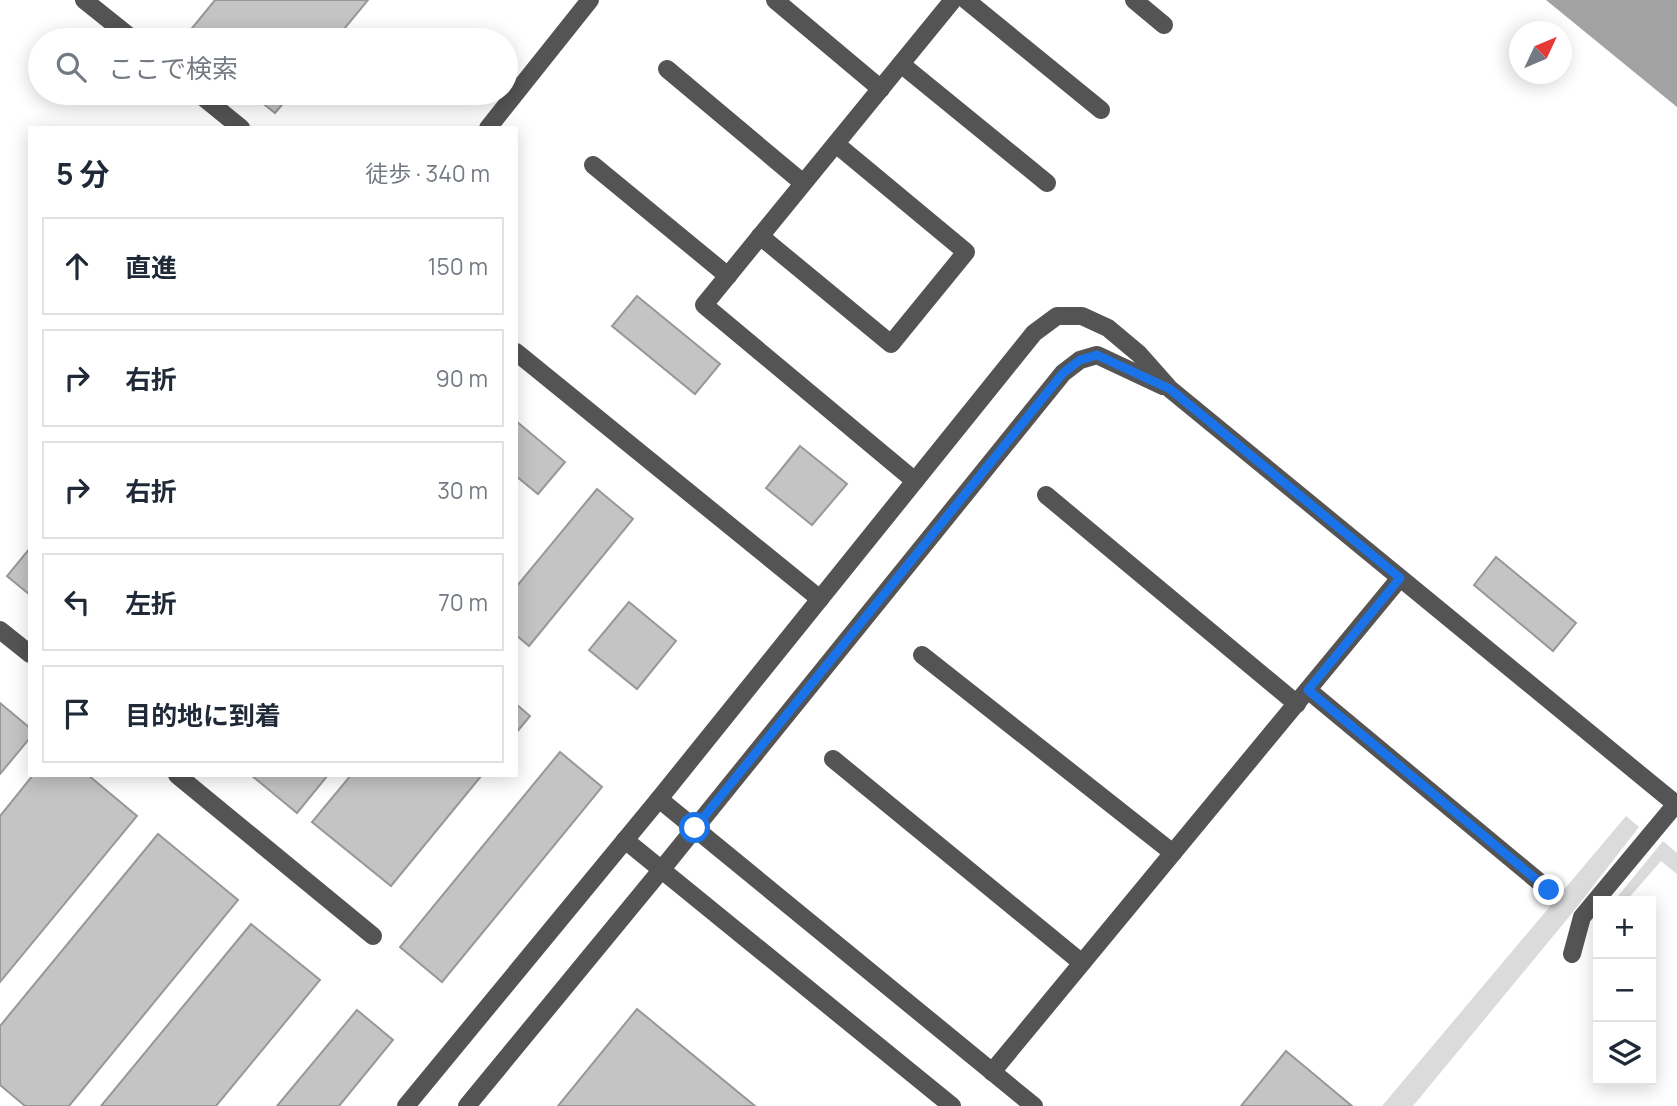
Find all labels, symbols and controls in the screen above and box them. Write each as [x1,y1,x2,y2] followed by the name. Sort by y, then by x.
[1509,21,1572,84] north arrow
[28,28,518,105] search box
[52,48,90,86] icon: search
[108,50,238,86] text: ここで検索
[56,153,110,194] text: 5 分
[365,157,490,189] text: 徒歩 · 340 m
[58,247,96,285] icon: ahead
[125,249,177,285] text: 直進
[428,250,488,282] text: 150 m
[58,359,96,397] icon: right
[125,361,177,397] text: 右折
[436,362,488,394] text: 90 m
[58,471,96,509] icon: right
[125,473,177,509] text: 右折
[437,474,488,506] text: 30 m
[58,583,96,621] icon: left
[125,585,177,621] text: 左折
[438,586,488,618] text: 70 m
[58,695,96,733] icon: arrive
[125,697,281,733] text: 目的地に到着
[679,812,710,843] route start
[1533,874,1564,905] route end
[1593,896,1656,1085] map controls
[1593,896,1656,959] button: +
[1593,959,1656,1022] button: −
[1593,1022,1656,1085] button: layers

